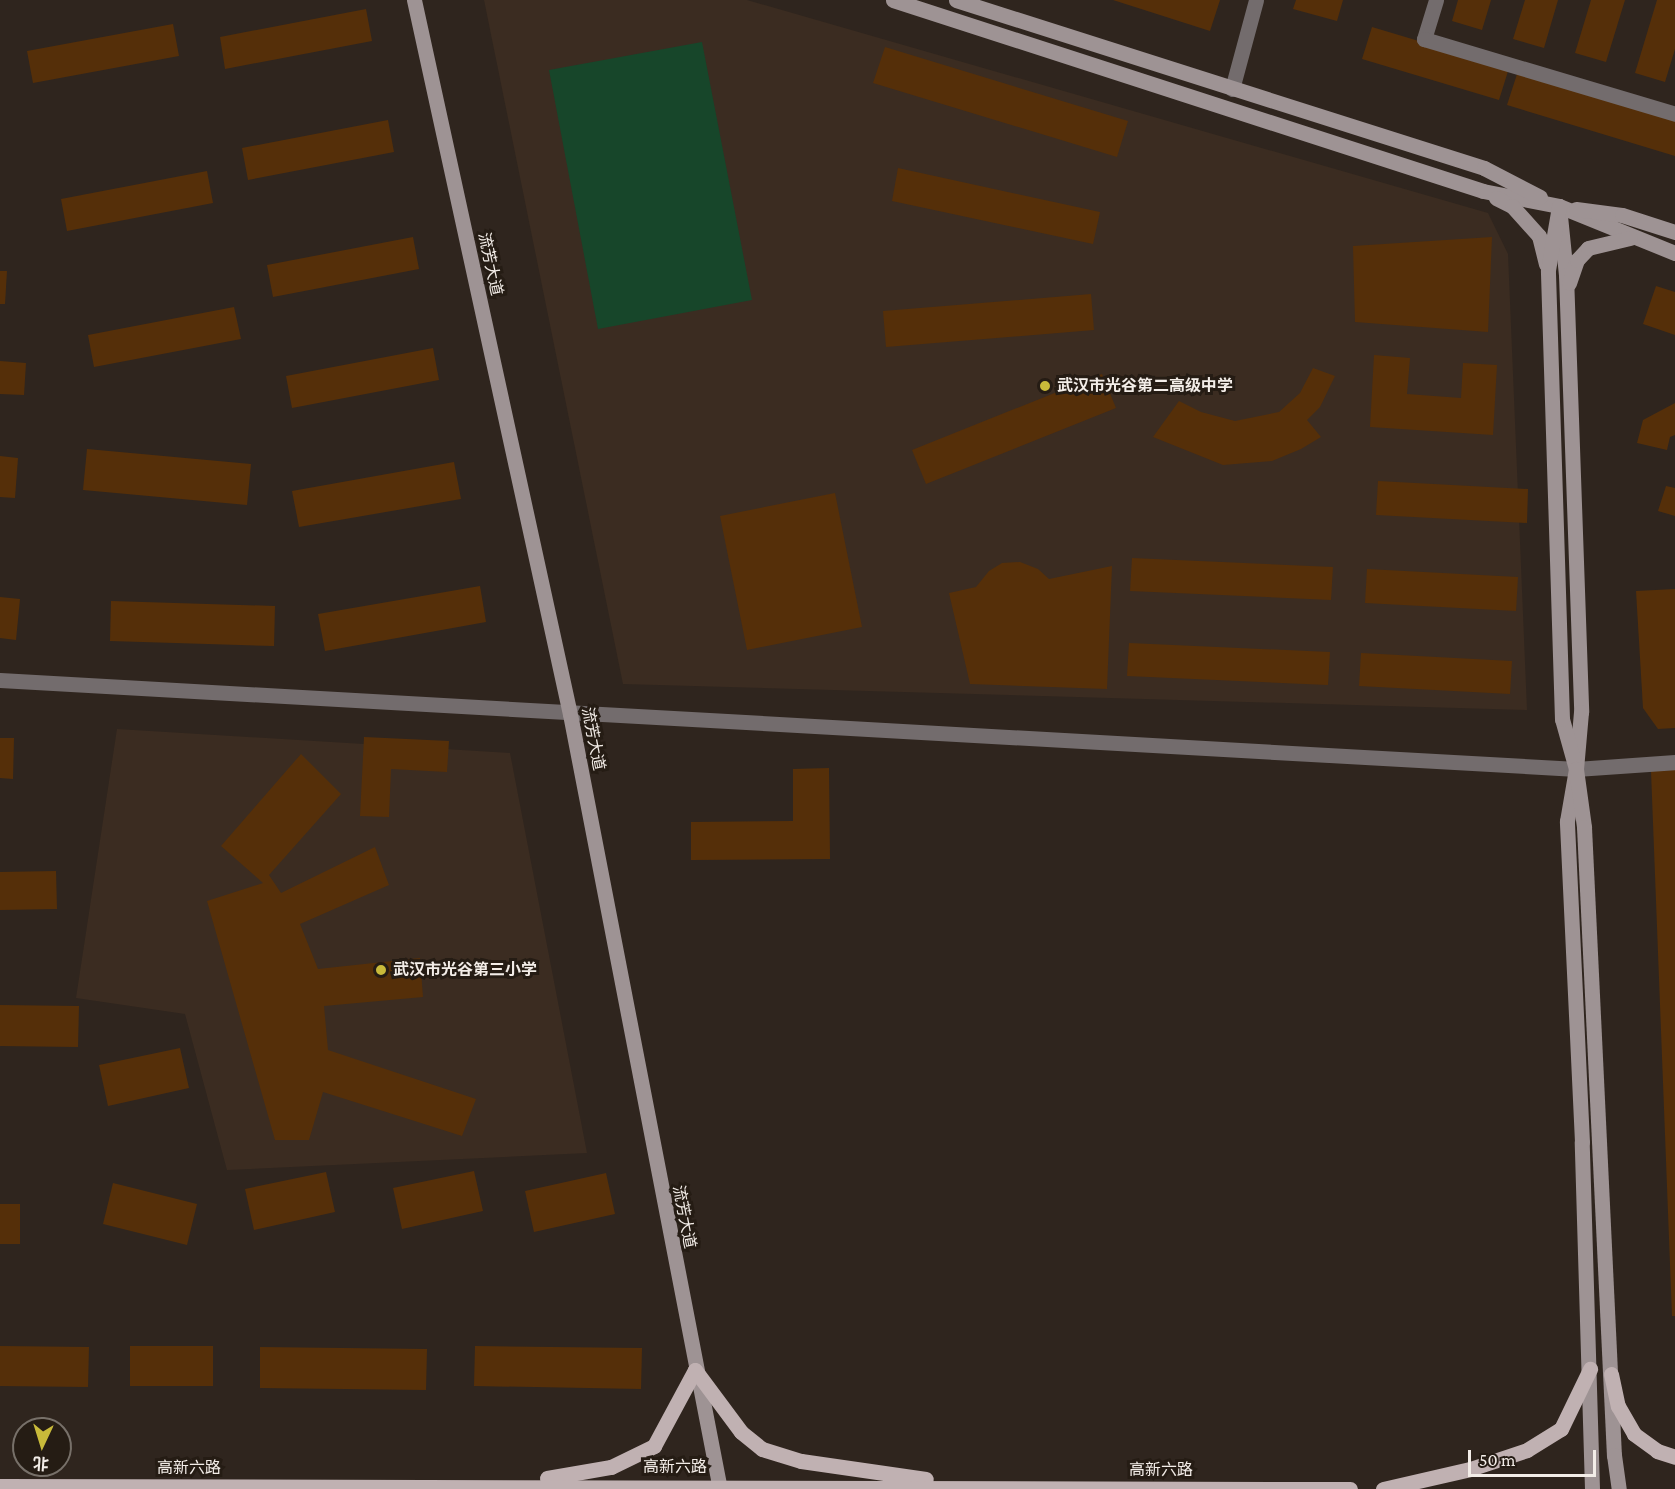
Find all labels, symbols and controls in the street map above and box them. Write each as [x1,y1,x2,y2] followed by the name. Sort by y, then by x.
[474,231,506,297] street label: 流芳大道
[1057,376,1233,396] place label: 武汉市光谷第二高级中学
[1038,379,1052,393] marker: 武汉市光谷第二高级中学
[577,706,609,772] street label: 流芳大道
[393,960,537,980] place label: 武汉市光谷第三小学
[374,963,388,977] marker: 武汉市光谷第三小学
[668,1184,700,1250] street label: 流芳大道
[12,1417,72,1477] north arrow
[1471,1438,1598,1476] scale bar
[1479,1450,1516,1470] text: 50 m
[32,1454,49,1472] text: 北
[643,1457,707,1477] street label: 高新六路
[157,1458,221,1478] street label: 高新六路
[1129,1460,1193,1480] street label: 高新六路

